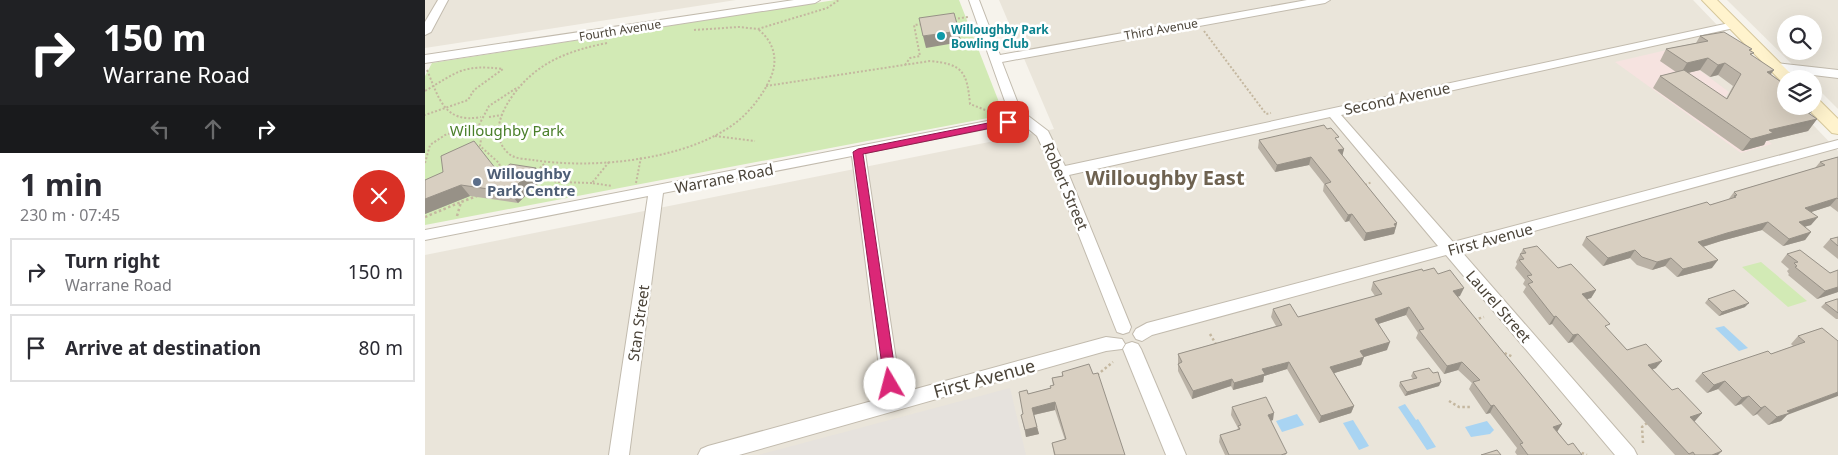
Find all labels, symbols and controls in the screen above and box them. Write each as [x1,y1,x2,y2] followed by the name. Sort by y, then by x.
[103,14,206,61] text: 150 m
[1123,14,1199,44] street label: Third Avenue
[578,15,662,45] street label: Fourth Avenue
[1777,15,1822,115] map controls
[1777,15,1822,60] button: search
[20,20,85,85] icon: right
[951,21,1049,52] place label: Willoughby Park Bowling Club
[935,30,947,42] marker: Willoughby Park Bowling Club
[103,59,250,89] text: Warrane Road
[1777,70,1822,115] button: layers
[1342,77,1452,119] street label: Second Avenue
[987,101,1029,143] pin
[994,108,1022,136] icon: arrive
[146,115,174,143] icon: left
[199,115,227,143] icon: ahead
[252,115,280,143] icon: right
[450,120,564,140] park label: Willoughby Park
[1039,139,1094,233] street label: Robert Street
[673,159,775,197] street label: Warrane Road
[487,163,575,200] place label: Willoughby Park Centre
[20,164,103,205] text: 1 min
[1085,164,1245,191] district label: Willoughby East
[353,170,405,222] button: close
[471,176,483,188] marker: Willoughby Park Centre
[20,204,120,226] text: 230 m · 07:45
[1445,218,1535,260] street label: First Avenue
[65,248,160,274] text: Turn right
[22,258,50,286] icon: right
[348,259,403,285] text: 150 m
[1462,266,1536,347] street label: Laurel Street
[65,274,172,296] text: Warrane Road
[623,283,653,363] street label: Stan Street
[22,334,50,362] icon: arrive
[65,335,261,361] text: Arrive at destination
[359,335,403,361] text: 80 m
[930,353,1038,403] street label: First Avenue
[863,357,915,409] position arrow

